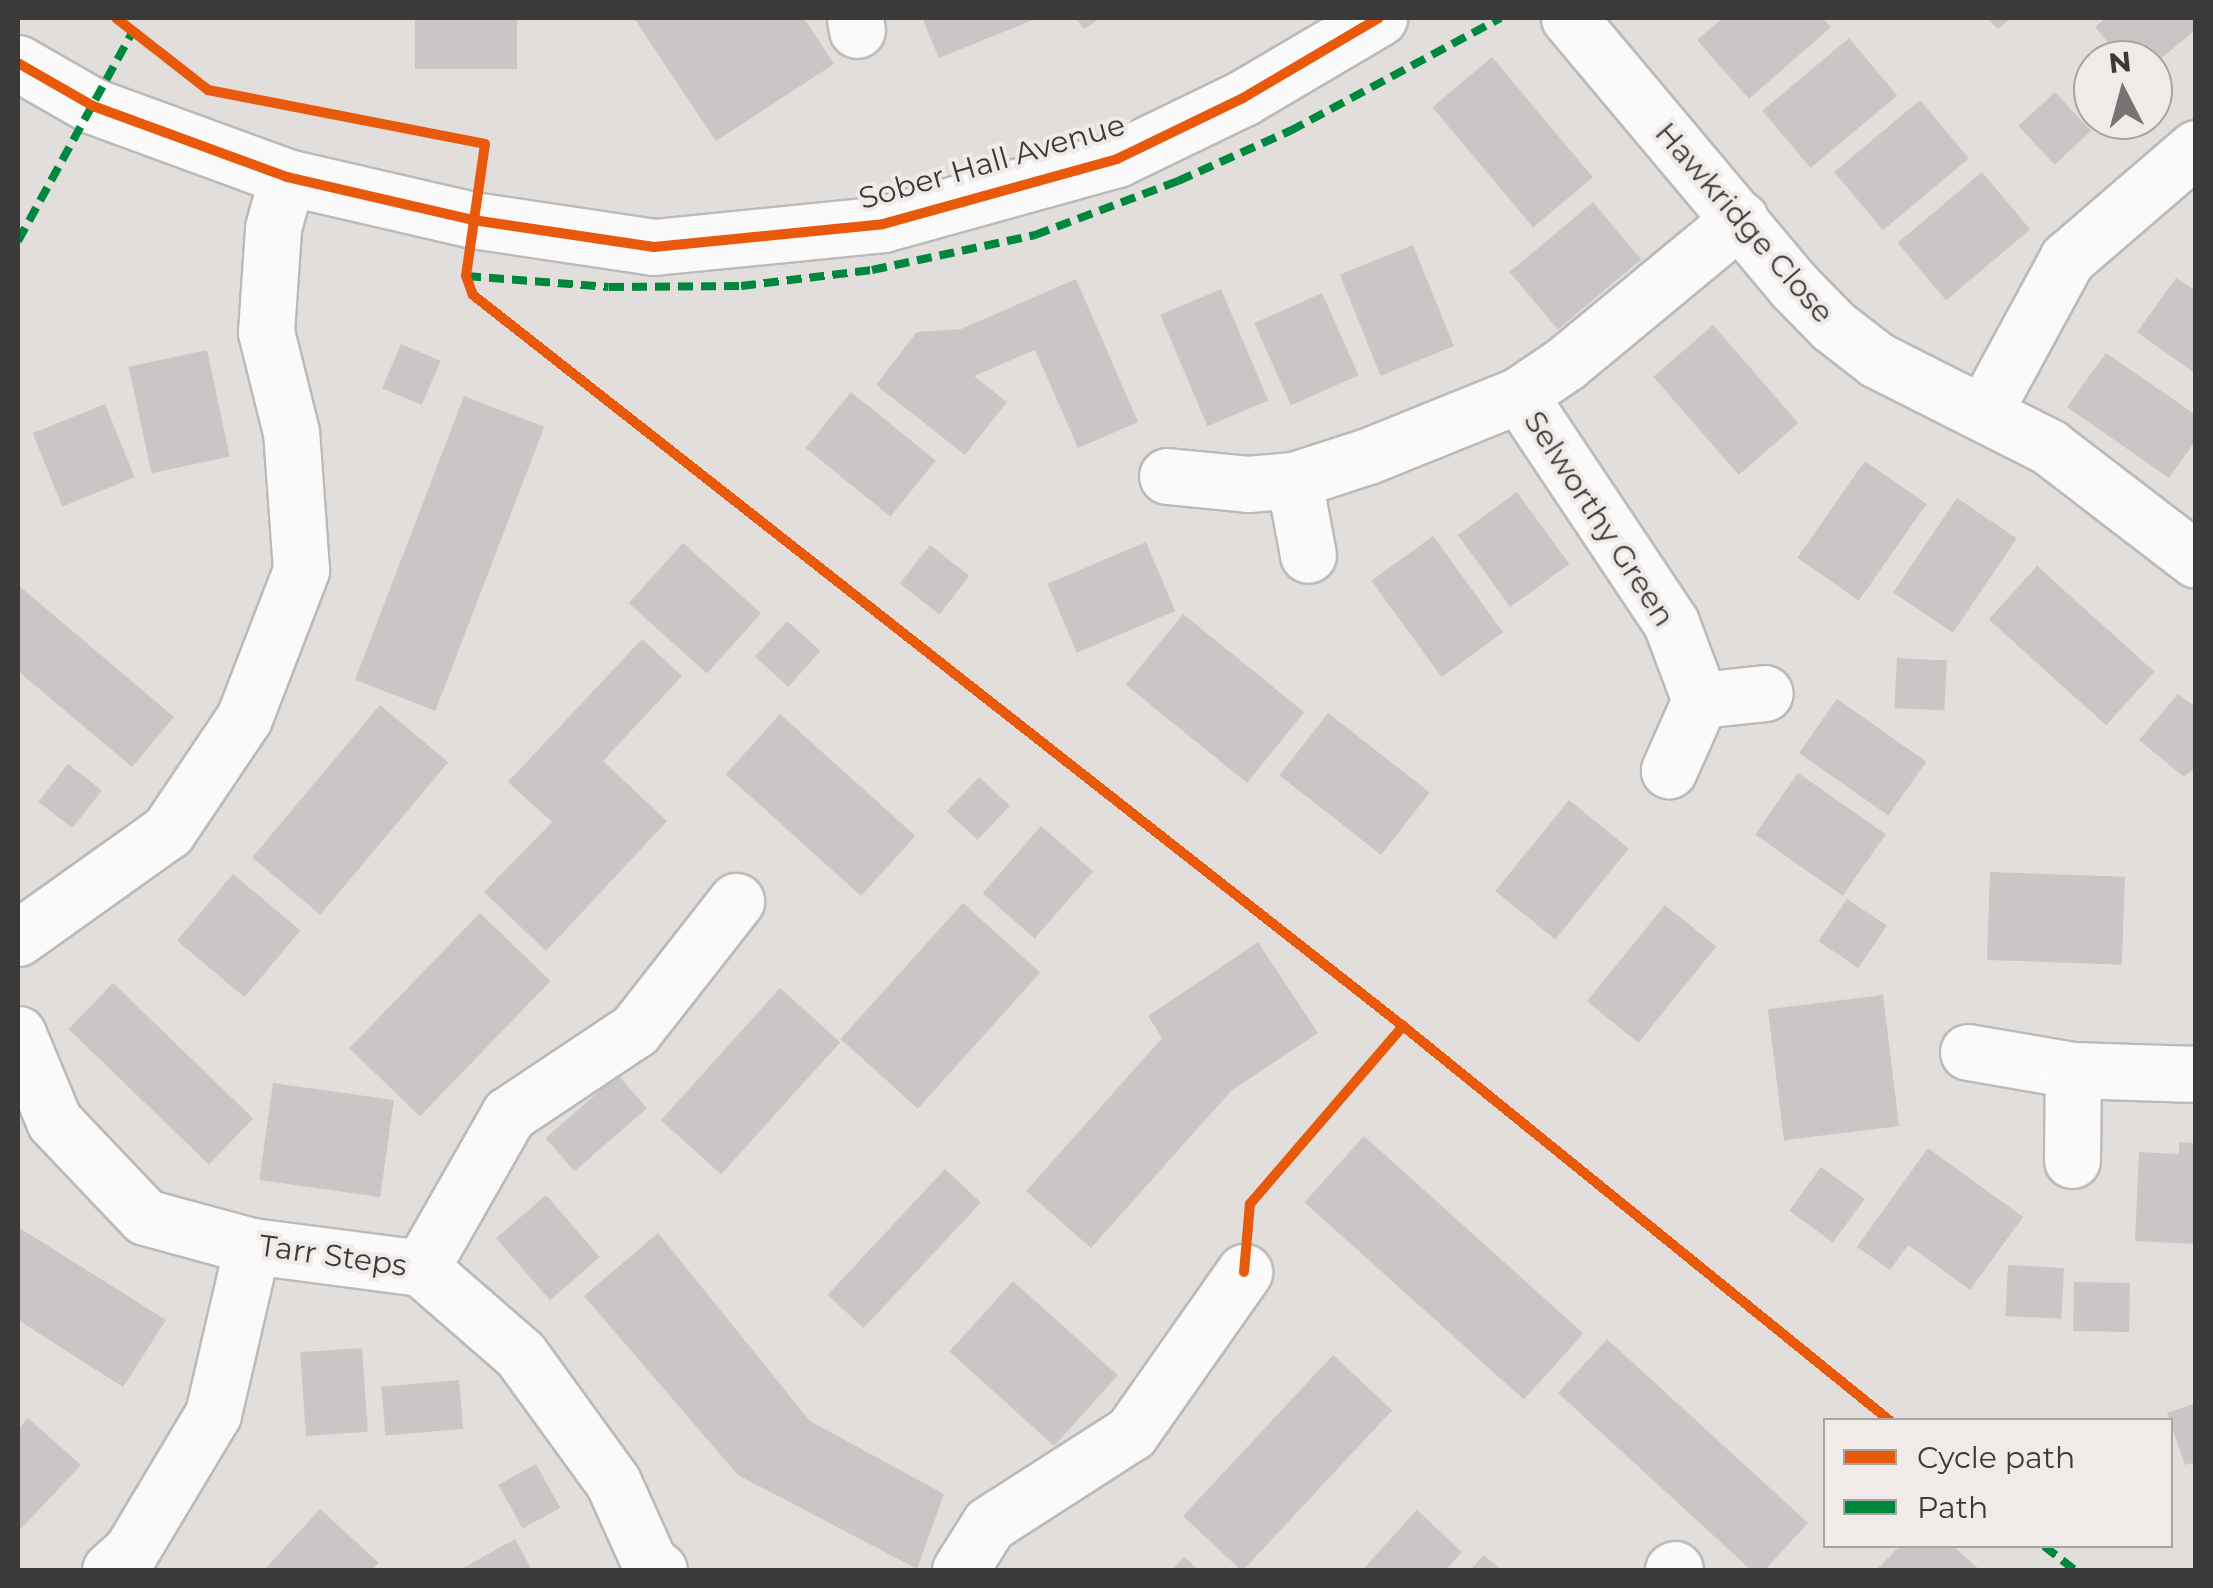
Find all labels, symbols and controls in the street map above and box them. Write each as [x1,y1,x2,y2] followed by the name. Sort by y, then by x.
[2073,40,2173,140] north arrow
[2107,44,2133,80] text: N
[855,107,1129,217] street label: Sober Hall Avenue
[1647,116,1841,330] street label: Hawkridge Close
[1516,405,1682,633] street label: Selworthy Green
[257,1228,409,1284] street label: Tarr Steps
[1823,1418,2173,1548] legend
[1917,1439,2075,1476] text: Cycle path
[1917,1489,1988,1526] text: Path

